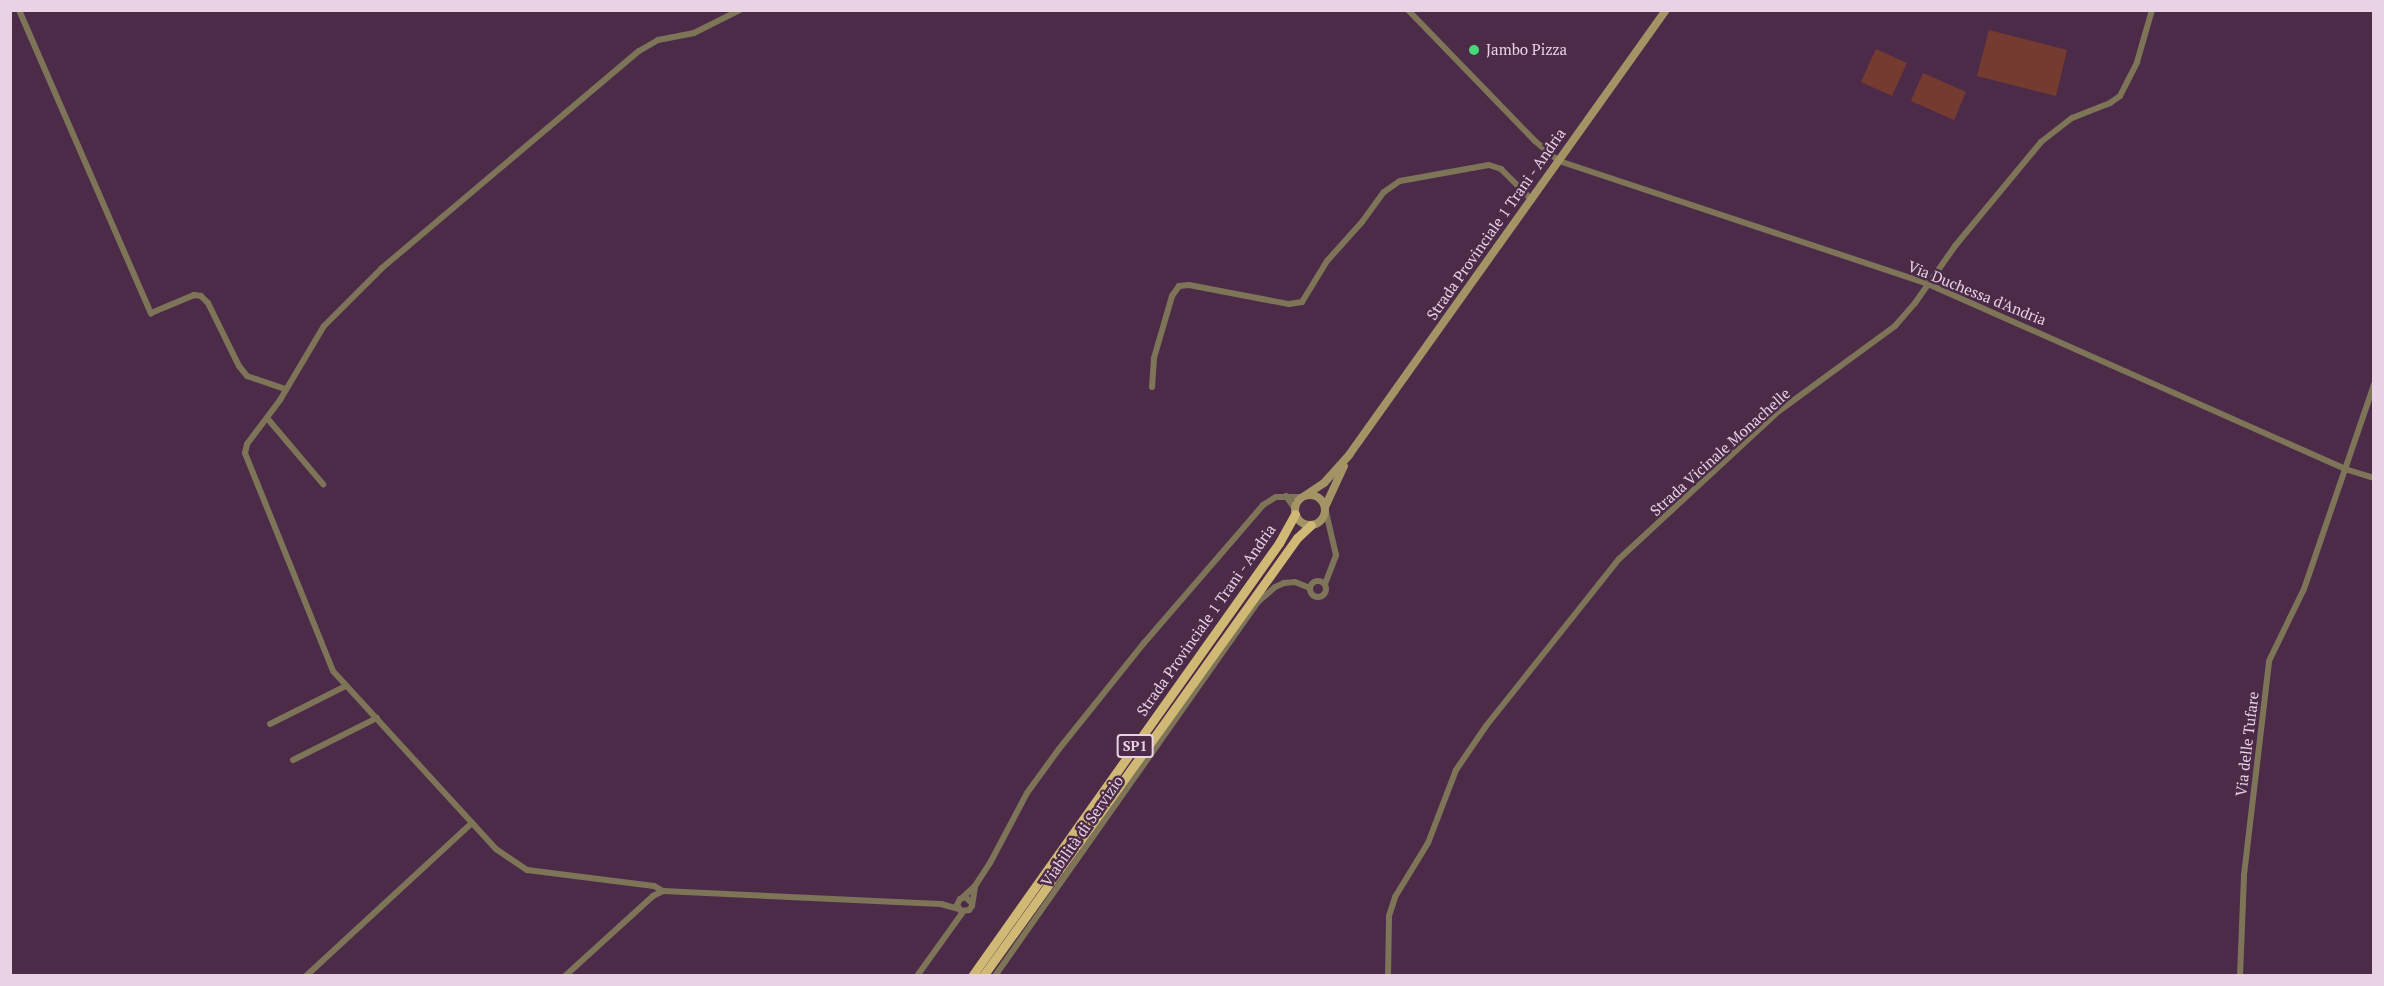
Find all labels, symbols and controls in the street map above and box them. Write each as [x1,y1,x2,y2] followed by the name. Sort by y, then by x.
[1486,41,1567,59] place label: Jambo Pizza
[1467,43,1481,57] marker: Jambo Pizza
[1422,124,1570,324] street label: Strada Provinciale 1 Trani - Andria
[1905,257,2049,329] street label: Via Duchessa d'Andria
[1646,384,1794,520] street label: Strada Vicinale Monachelle
[1132,520,1280,720] street label: Strada Provinciale 1 Trani - Andria
[2232,691,2262,797] street label: Via delle Tufare
[1116,735,1154,757] road number: SP1
[1037,772,1127,890] street label: Viabilità di Servizio

